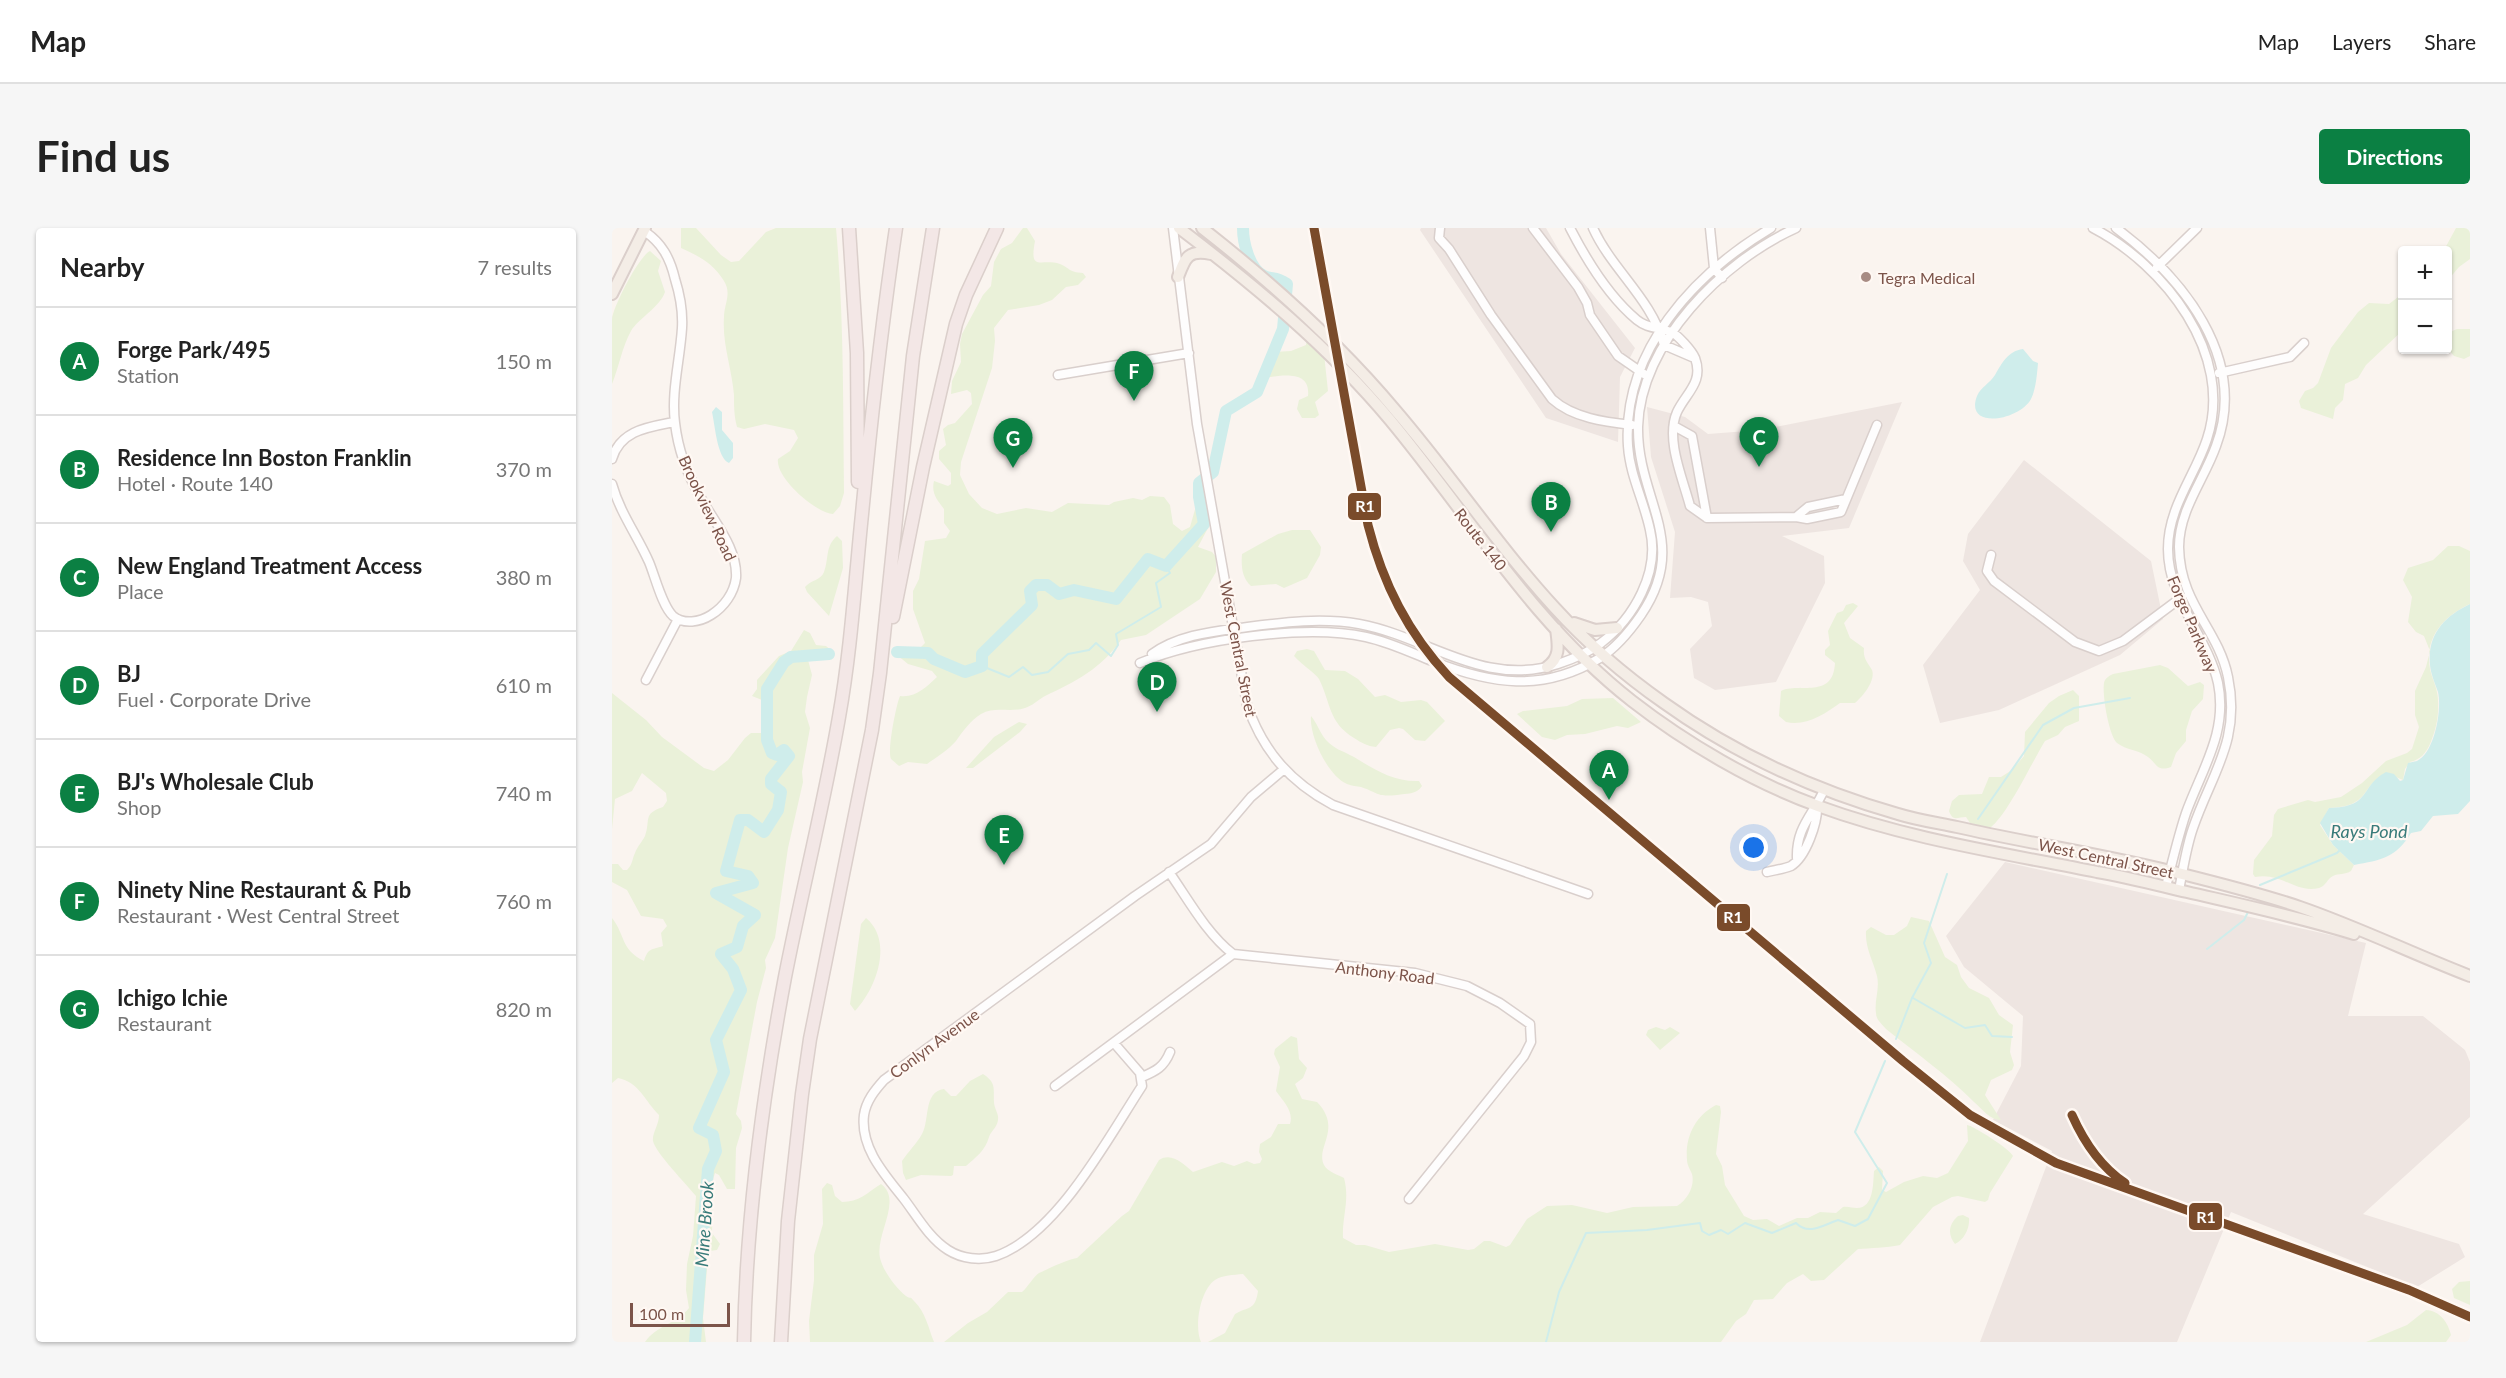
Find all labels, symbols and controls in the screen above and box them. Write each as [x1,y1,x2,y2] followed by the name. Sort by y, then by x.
[30,24,86,58] text: Map
[2258,29,2299,54] text: Map
[2332,29,2391,54] text: Layers
[2424,29,2476,54] text: Share
[2319,129,2470,184] button: Directions
[36,131,170,181] text: Find us
[2398,246,2452,354] map controls
[2398,246,2452,300] button: +
[60,251,145,283] text: Nearby
[477,255,552,279] text: 7 results
[1878,268,1975,287] place label: Tegra Medical
[1859,270,1873,284] marker: Tegra Medical
[2398,300,2452,354] button: −
[117,336,271,363] text: Forge Park/495
[73,349,86,373] text: A
[496,349,552,373] text: 150 m
[1114,352,1154,401] pin: F
[117,363,179,387] text: Station
[994,418,1032,468] pin: G
[1740,418,1778,467] pin: C
[117,444,412,471] text: Residence Inn Boston Franklin
[675,452,741,564] street label: Brookview Road
[73,457,86,481] text: B
[496,457,552,481] text: 370 m
[117,471,273,495] text: Hotel · Route 140
[1532,482,1570,532] pin: B
[1347,492,1382,521] line badge: R1
[1355,496,1375,515] text: R1
[1451,504,1511,574] street label: Route 140
[117,552,422,579] text: New England Treatment Access
[73,565,86,589] text: C
[496,565,552,589] text: 380 m
[2164,573,2222,676] street label: Forge Parkway
[117,579,164,603] text: Place
[1217,579,1262,719] street label: West Central Street
[117,660,141,687] text: BJ
[1138,662,1176,712] pin: D
[72,673,87,697] text: D
[496,673,552,697] text: 610 m
[117,687,311,711] text: Fuel · Corporate Drive
[1590,750,1628,800] pin: A
[117,768,314,795] text: BJ's Wholesale Club
[74,781,85,805] text: E
[496,781,552,805] text: 740 m
[117,795,161,819] text: Shop
[984,816,1024,865] pin: E
[2330,820,2408,842] water label: Rays Pond
[1739,833,1768,862] your location
[2037,834,2176,882] street label: West Central Street
[117,876,411,903] text: Ninety Nine Restaurant & Pub
[74,889,85,913] text: F
[496,889,552,913] text: 760 m
[117,903,399,927] text: Restaurant · West Central Street
[1716,903,1751,932] line badge: R1
[1723,907,1743,926] text: R1
[1334,957,1436,987] street label: Anthony Road
[117,984,228,1011] text: Ichigo Ichie
[72,997,87,1021] text: G
[496,997,552,1021] text: 820 m
[886,1004,982,1082] street label: Conlyn Avenue
[117,1011,212,1035] text: Restaurant
[690,1180,718,1267] water label: Mine Brook
[2188,1202,2223,1231] line badge: R1
[2196,1207,2216,1226] text: R1
[630,1300,730,1328] scale bar
[639,1304,684,1323] text: 100 m

